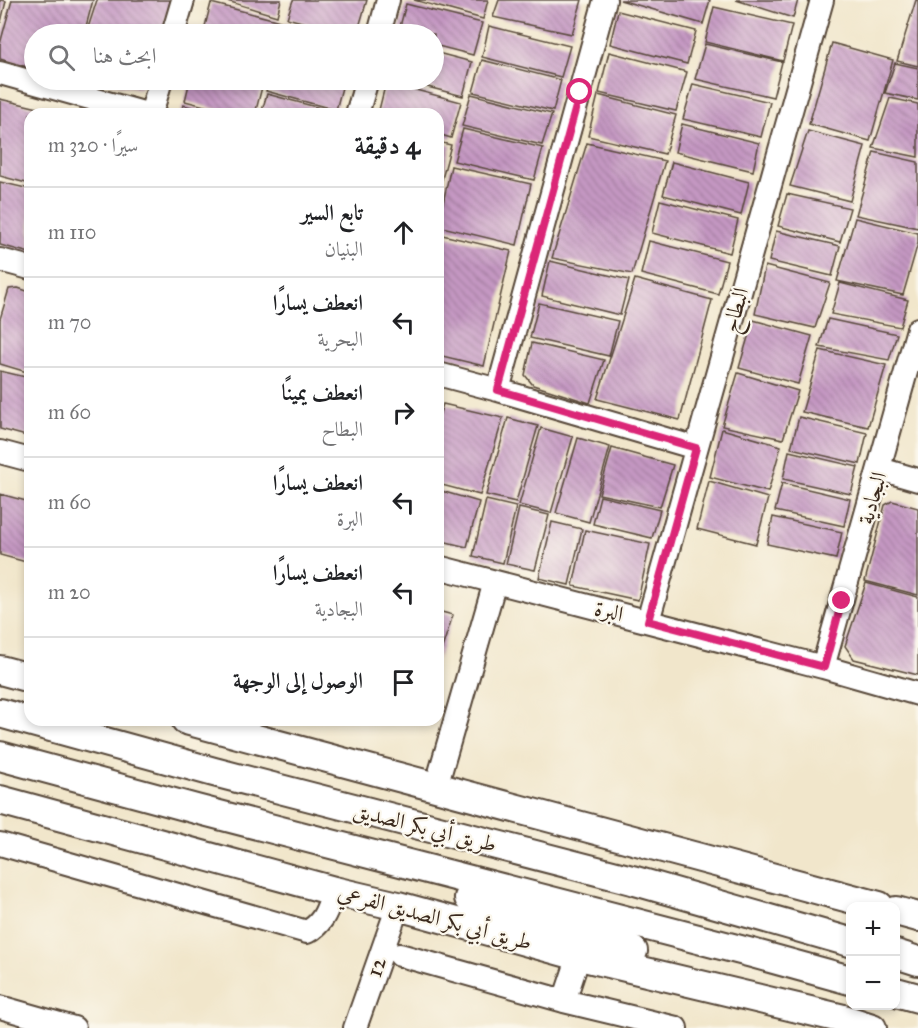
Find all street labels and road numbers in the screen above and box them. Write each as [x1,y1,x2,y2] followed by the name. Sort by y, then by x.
[716,284,760,337] street label: البطاح
[852,469,892,527] street label: البجادية
[592,594,626,628] street label: البرة
[349,794,500,863] street label: طريق أبي بكر الصديق
[334,876,535,961] street label: طريق أبي بكر الصديق الفرعي
[360,953,392,981] street label: 12

